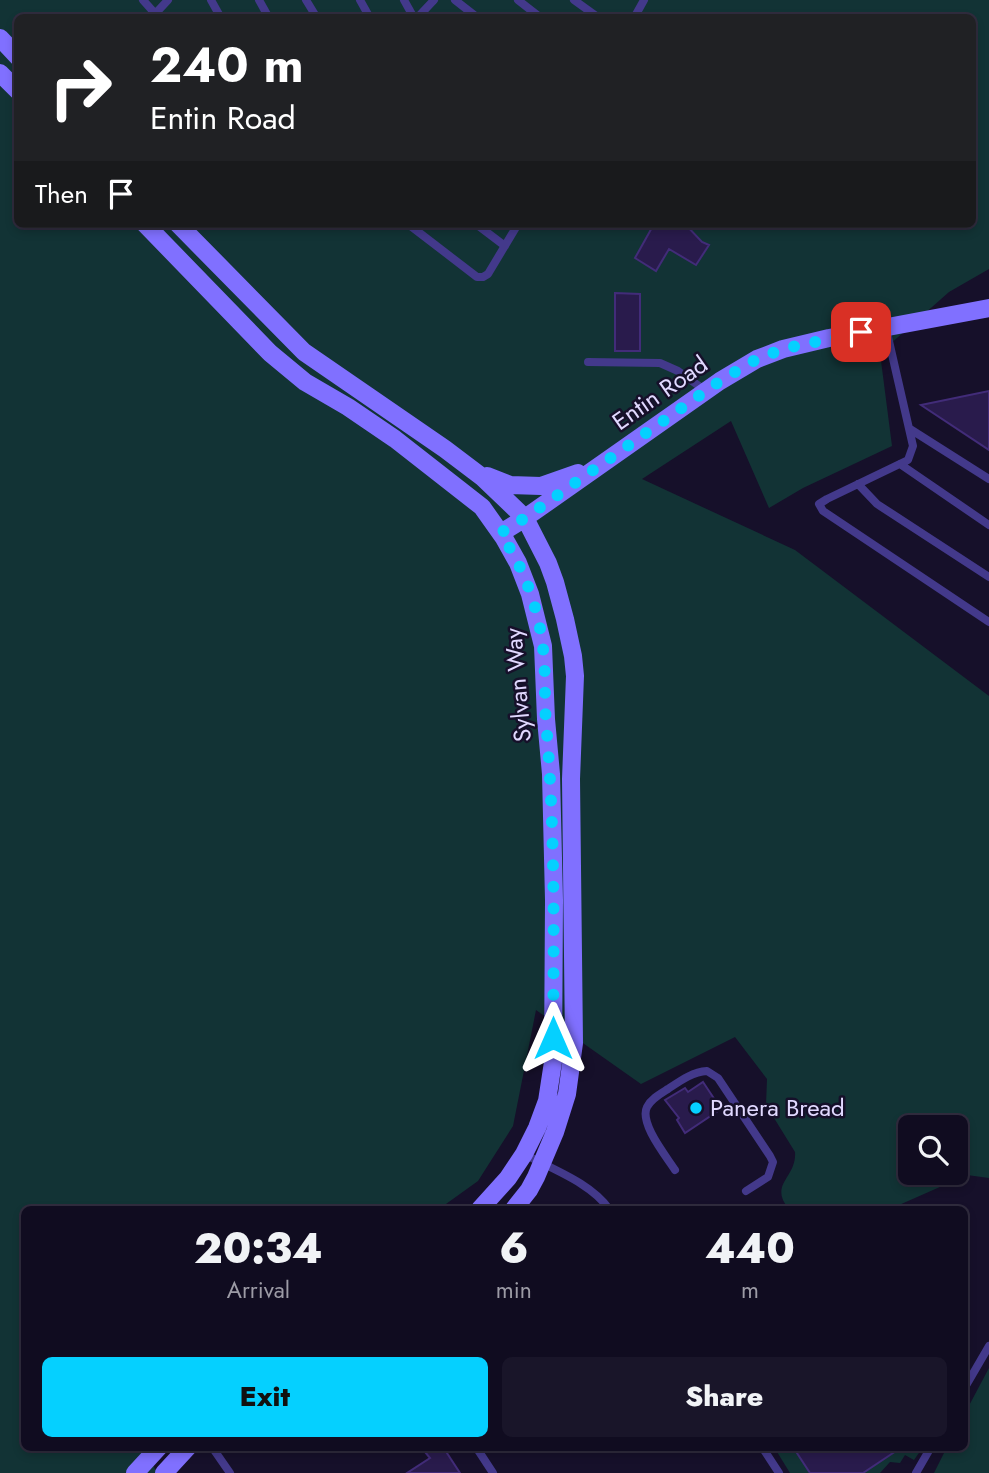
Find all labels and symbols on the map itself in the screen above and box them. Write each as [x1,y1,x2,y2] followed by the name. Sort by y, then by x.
[831,302,891,362] pin
[605,347,715,438] street label: Entin Road
[495,626,540,744] street label: Sylvan Way
[516,1001,590,1075] position arrow
[710,1090,845,1125] place label: Panera Bread
[688,1100,704,1116] marker: Panera Bread

